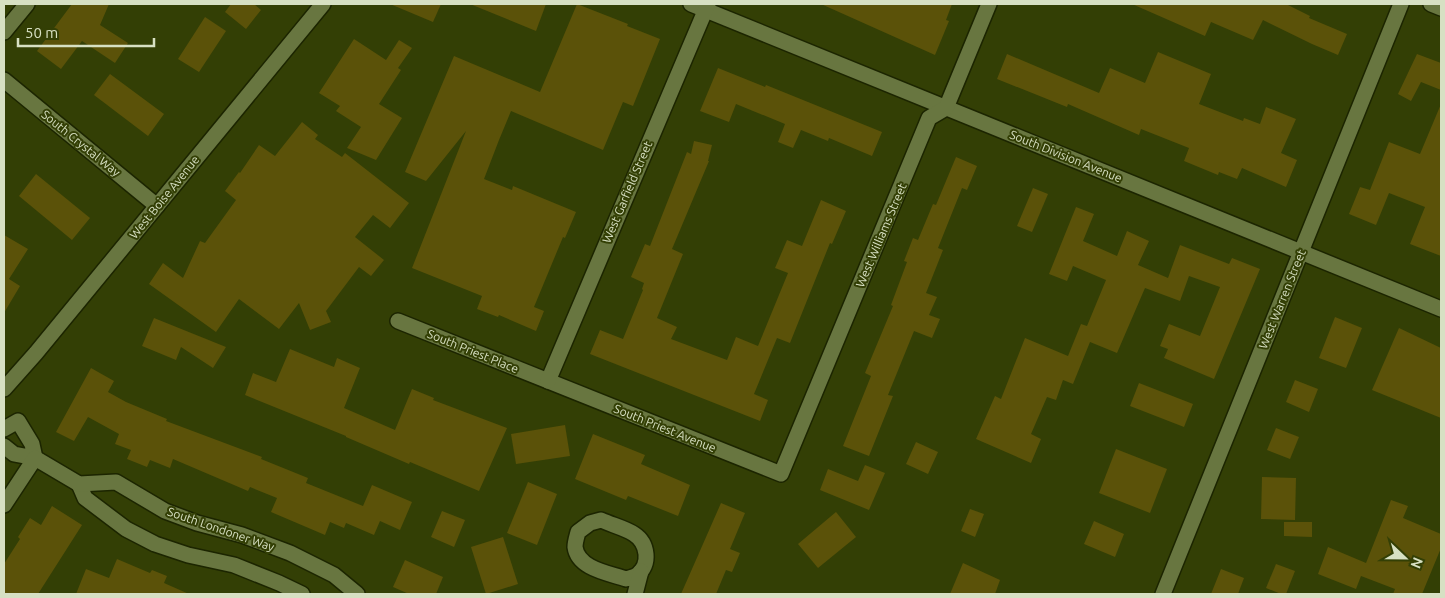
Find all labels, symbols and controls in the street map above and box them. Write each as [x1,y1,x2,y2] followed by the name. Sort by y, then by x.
[18,15,154,47] scale bar
[25,24,58,41] text: 50 m
[39,107,123,179] street label: South Crystal Way
[1008,128,1124,184] street label: South Division Avenue
[600,139,654,245] street label: West Garfield Street
[127,153,201,241] street label: West Boise Avenue
[853,181,909,289] street label: West Williams Street
[1256,247,1308,351] street label: West Warren Street
[426,327,520,375] street label: South Priest Place
[612,402,718,454] street label: South Priest Avenue
[166,505,276,553] street label: South Londoner Way
[1380,533,1430,583] north arrow
[1408,555,1426,571] text: N

